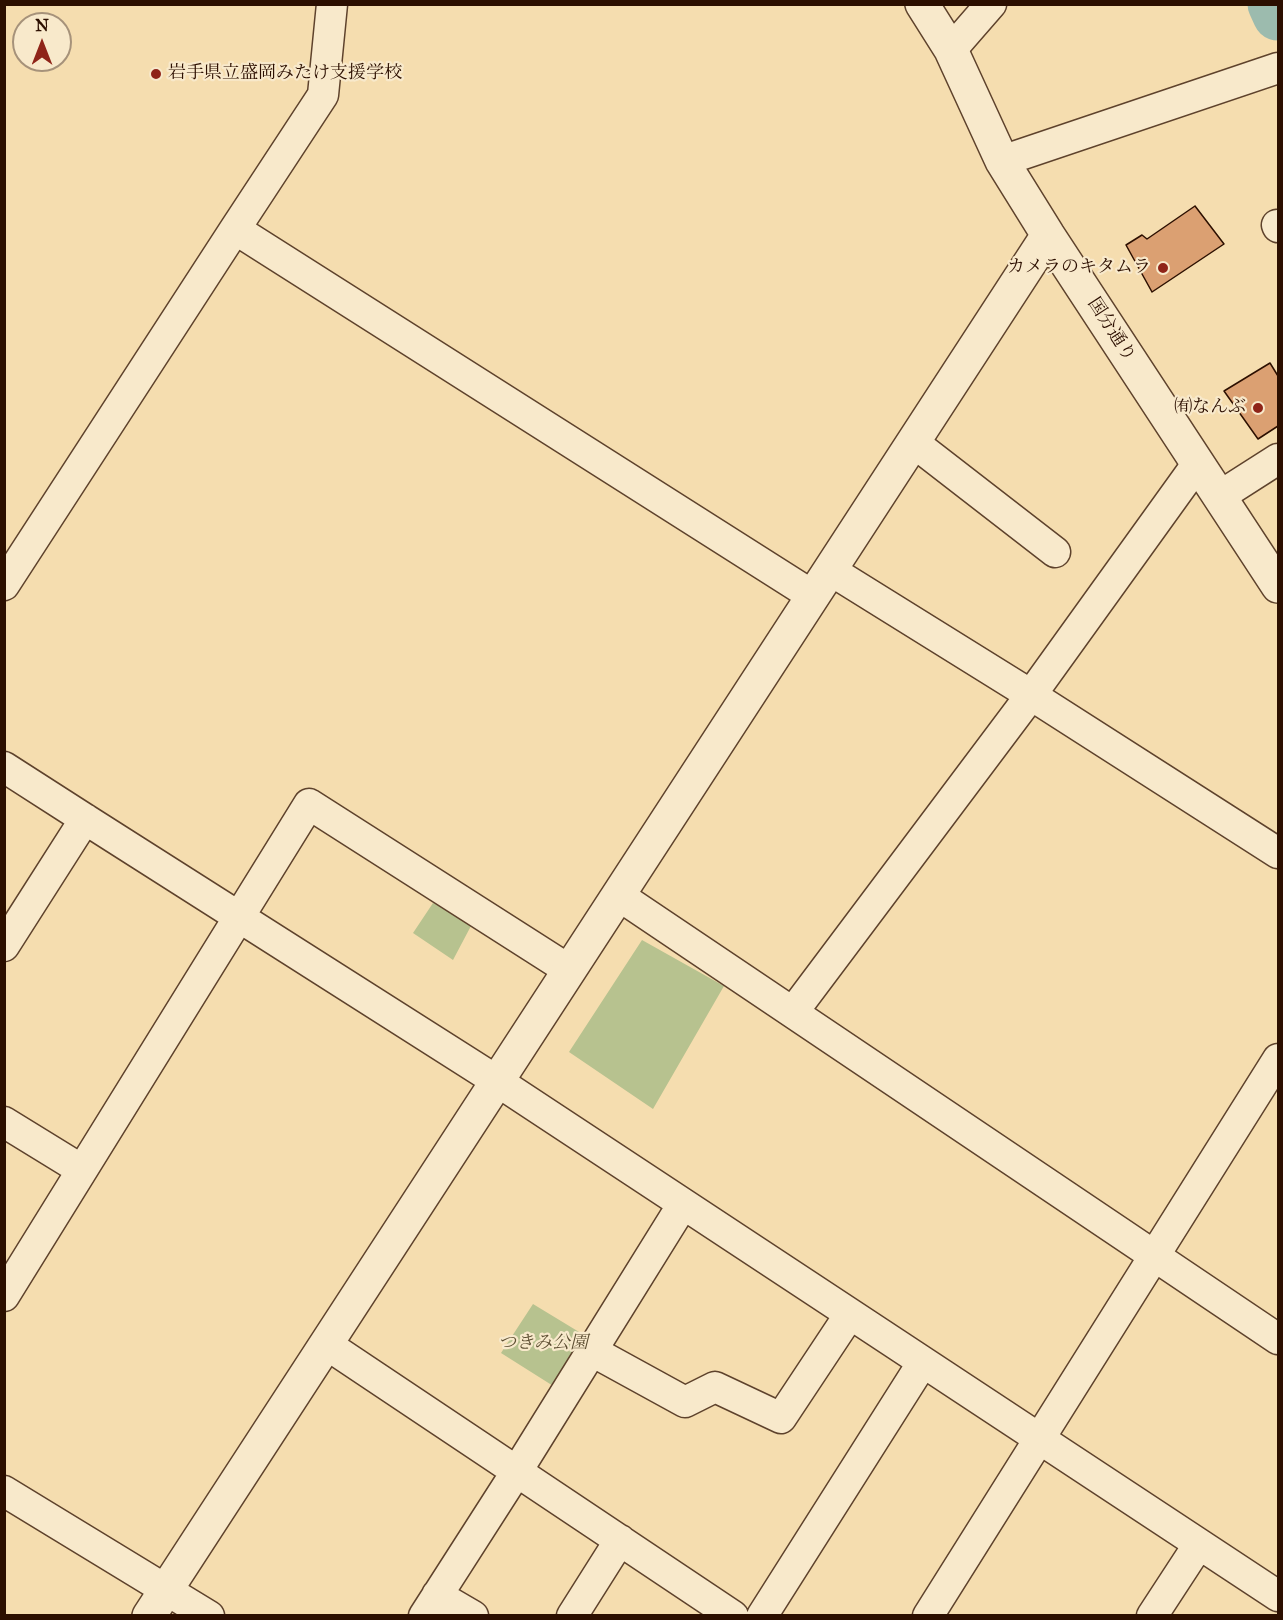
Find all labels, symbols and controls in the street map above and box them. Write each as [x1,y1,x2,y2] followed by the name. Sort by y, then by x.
[12,12,72,72] north arrow
[35,16,49,35] text: N
[168,63,402,85] place label: 岩手県立盛岡みたけ支援学校
[149,67,163,81] marker: 岩手県立盛岡みたけ支援学校
[1007,257,1151,279] place label: カメラのキタムラ
[1156,261,1170,275] marker: カメラのキタムラ
[1082,294,1140,366] street label: 国分通り
[1174,397,1246,419] place label: ㈲なんぶ
[1251,401,1265,415] marker: ㈲なんぶ
[498,1333,588,1355] park label: つきみ公園

